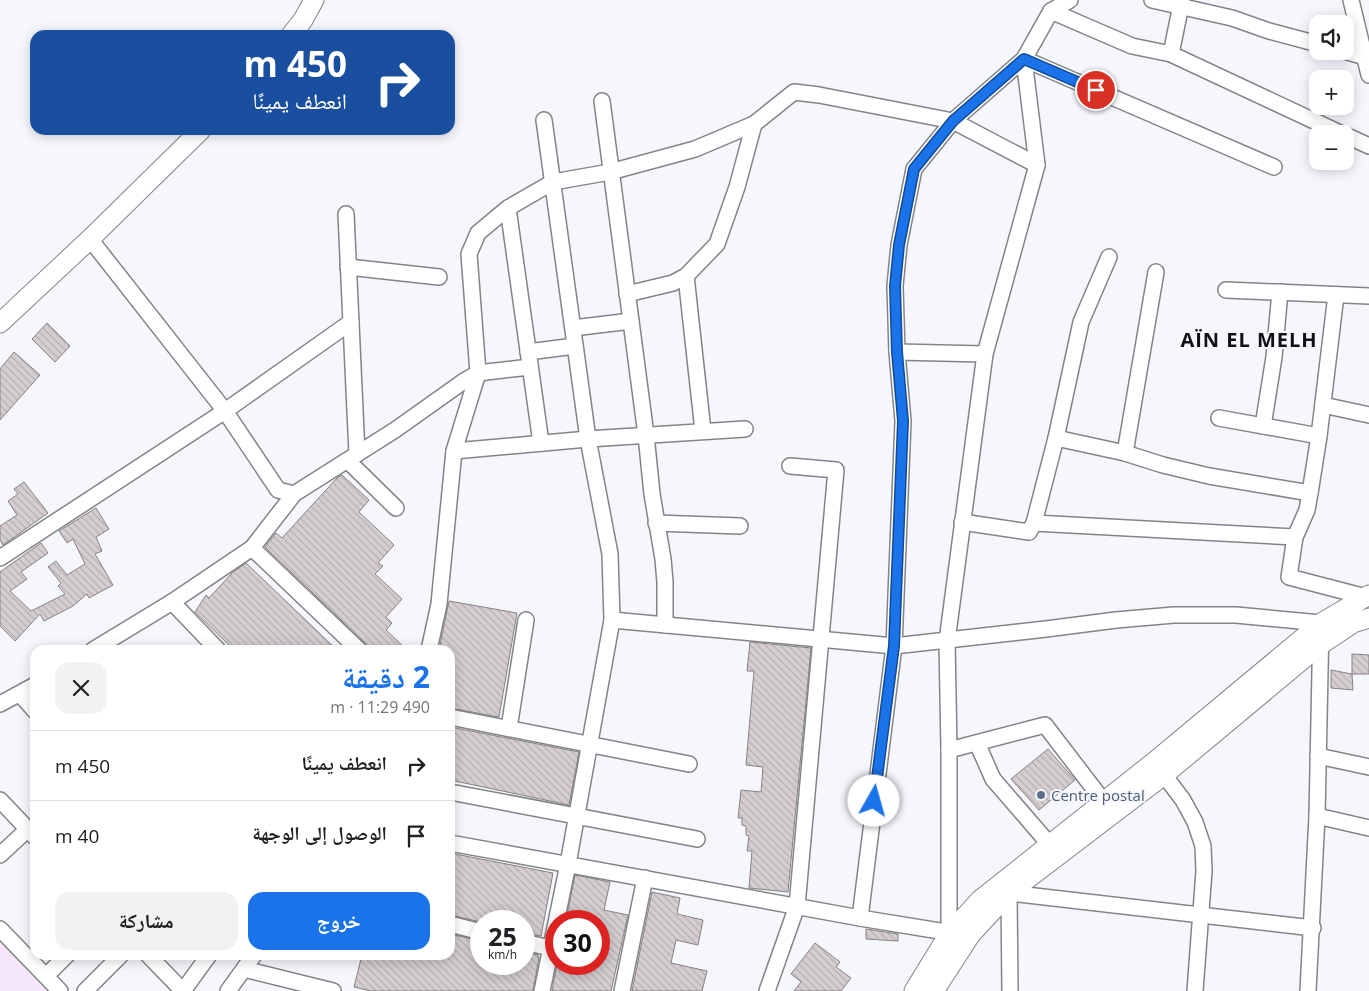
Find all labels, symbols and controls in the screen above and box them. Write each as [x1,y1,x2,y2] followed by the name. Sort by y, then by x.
[1309,15,1354,170] map controls
[1309,15,1354,60] button: sound
[243,40,347,87] text: 450 m
[365,50,430,115] icon: right
[1075,69,1117,111] pin
[1309,70,1354,115] button: +
[1082,76,1110,104] icon: arrive
[253,85,347,115] text: انعطف يمينًا
[1309,125,1354,170] button: −
[1180,326,1318,353] district label: AÏN EL MELH
[342,656,430,697] text: 2 دقيقة
[55,662,107,714] button: close
[330,696,430,718] text: 490 m · 11:29
[301,750,387,776] text: انعطف يمينًا
[402,752,430,780] icon: right
[55,753,110,779] text: 450 m
[847,774,899,826] position arrow
[1051,785,1145,805] place label: Centre postal
[1035,789,1047,801] marker: Centre postal
[252,820,387,846] text: الوصول إلى الوجهة
[402,822,430,850] icon: arrive
[55,823,99,849] text: 40 m
[55,892,238,950] button: مشاركة
[248,892,430,950] button: خروج
[545,910,610,975] speed limit sign: 30
[488,919,517,953] text: 25
[488,946,517,963] text: km/h

